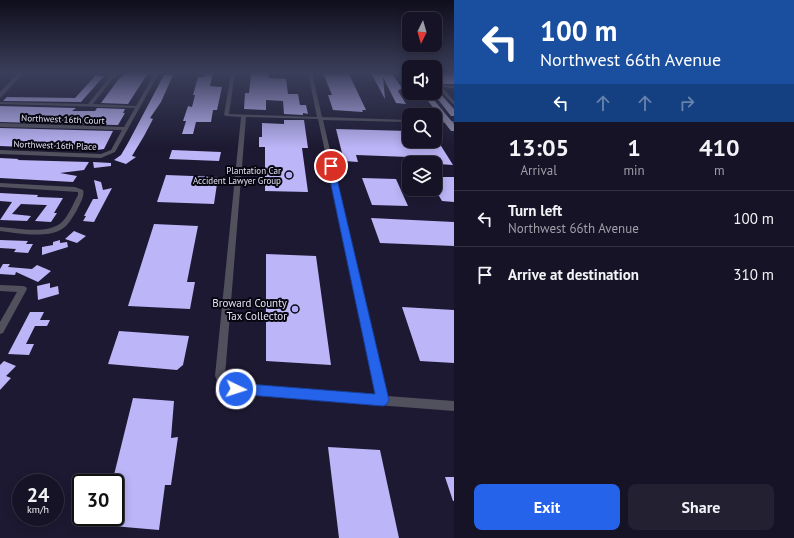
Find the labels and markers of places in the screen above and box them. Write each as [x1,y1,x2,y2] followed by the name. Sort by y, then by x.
[314,149,348,183] pin
[193,165,281,186] place label: Plantation Car Accident Lawyer Group
[284,170,294,180] marker: Plantation Car Accident Lawyer Group
[212,296,288,323] place label: Broward County Tax Collector
[290,304,300,314] marker: Broward County Tax Collector

